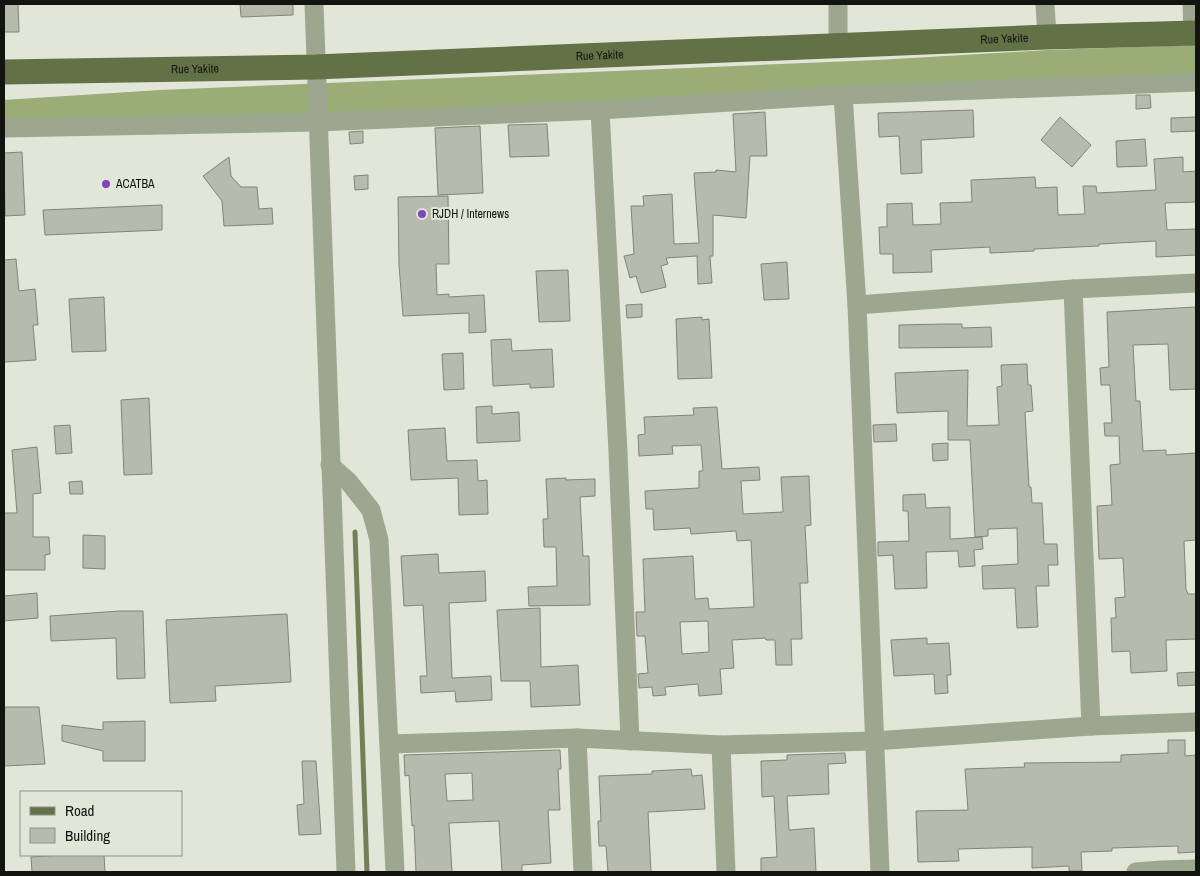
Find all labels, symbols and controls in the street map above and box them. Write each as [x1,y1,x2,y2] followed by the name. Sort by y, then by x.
[980,30,1029,48] street label: Rue Yakite
[575,46,624,64] street label: Rue Yakite
[171,61,219,77] street label: Rue Yakite
[115,176,155,192] place label: ACATBA
[100,178,112,190] marker: ACATBA
[432,206,509,222] place label: RJDH / Internews
[416,208,428,220] marker: RJDH / Internews
[20,791,182,856] legend
[65,800,94,821] text: Road
[65,825,110,846] text: Building

